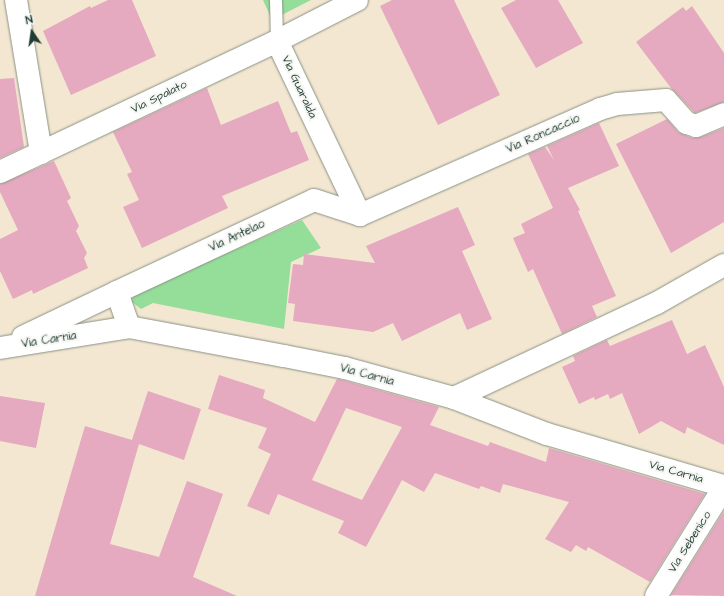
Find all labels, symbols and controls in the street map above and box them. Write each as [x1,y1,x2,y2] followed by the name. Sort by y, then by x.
[12,12,52,52] north arrow
[24,12,34,28] text: N
[278,53,320,121] street label: Via Guaralda
[129,77,189,117] street label: Via Spalato
[504,111,582,157] street label: Via Roncaccio
[207,217,267,255] street label: Via Antelao
[21,329,77,351] street label: Via Carnia
[338,361,396,389] street label: Via Carnia
[647,457,705,487] street label: Via Carnia
[665,509,715,575] street label: Via Sebenico

